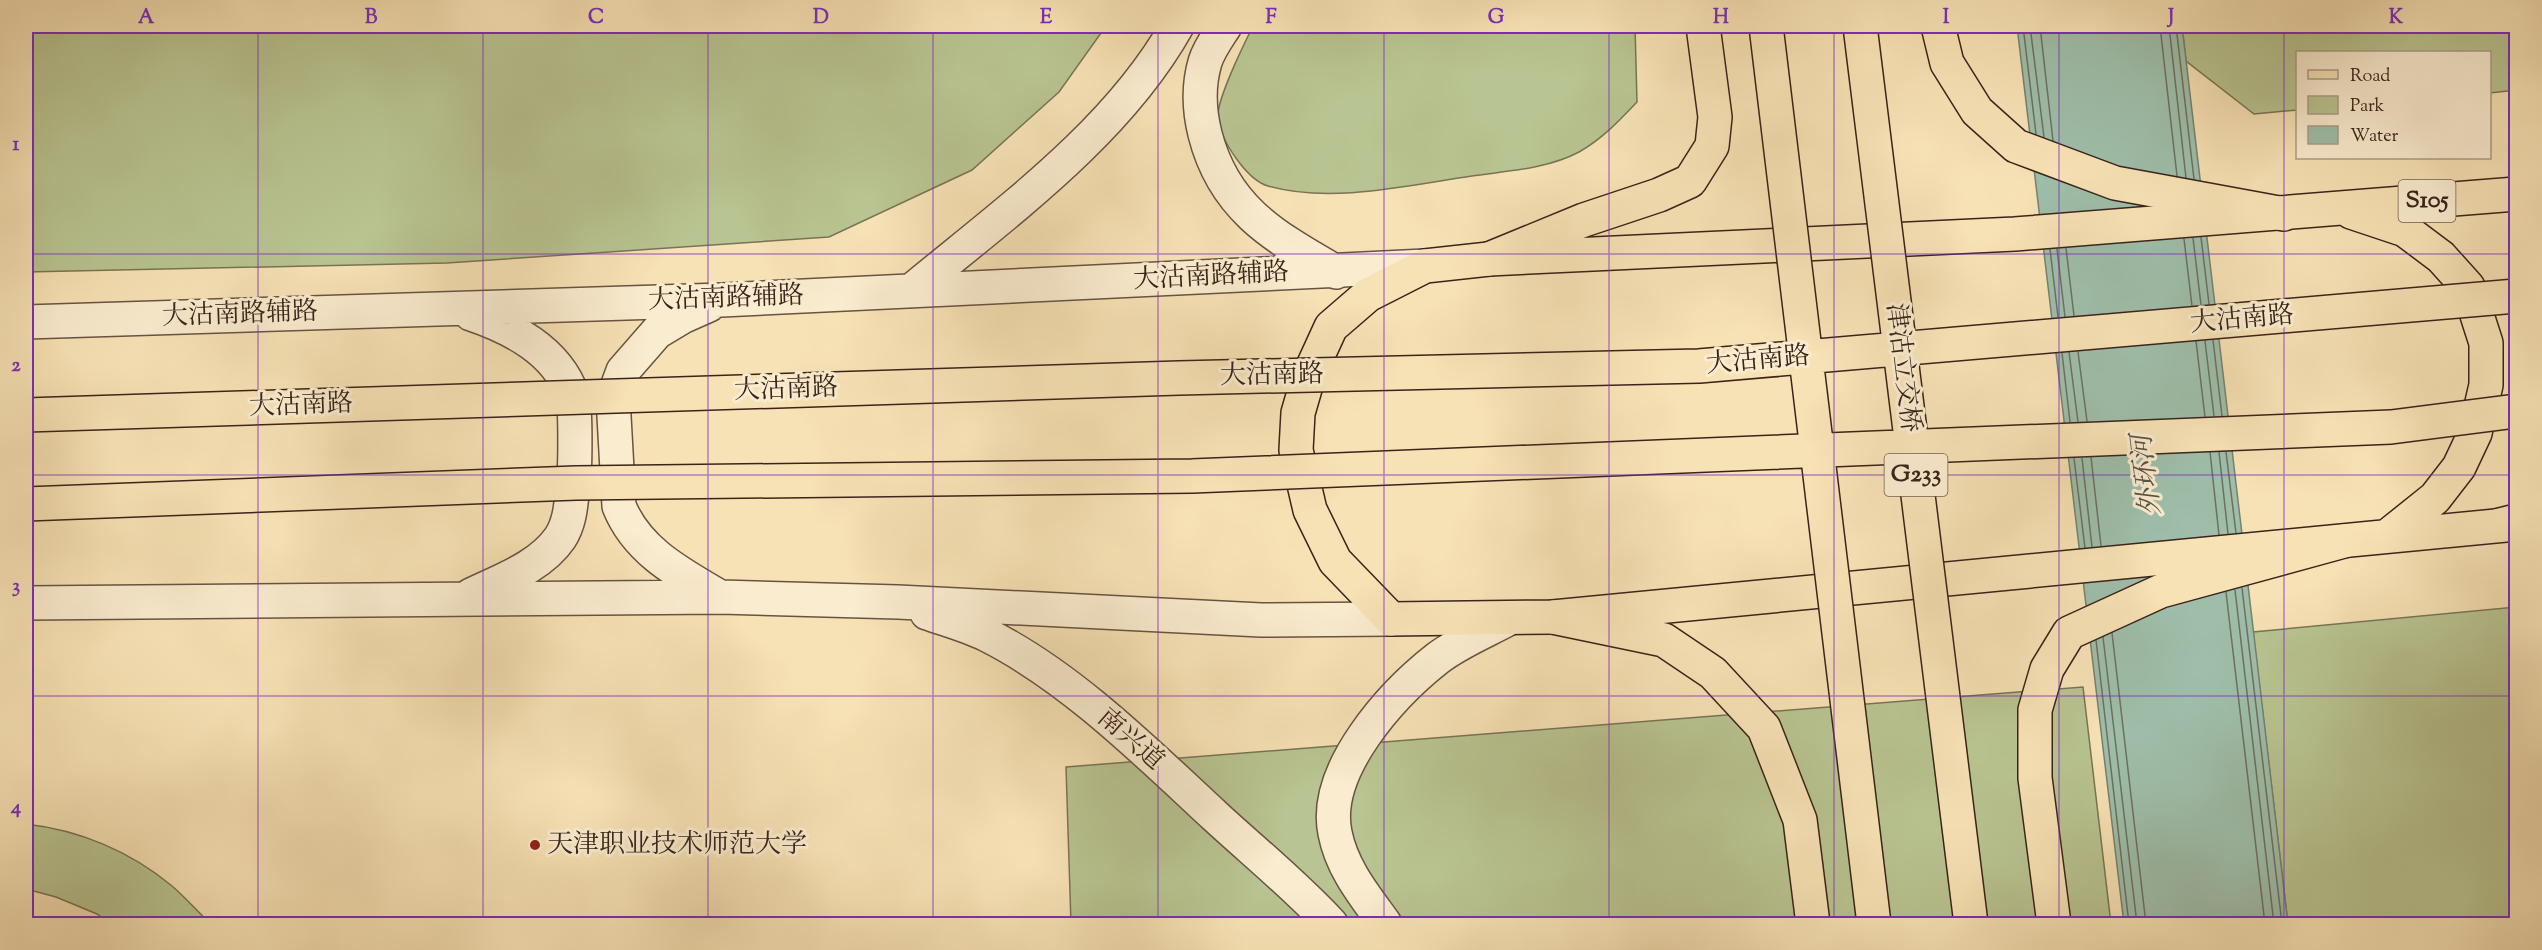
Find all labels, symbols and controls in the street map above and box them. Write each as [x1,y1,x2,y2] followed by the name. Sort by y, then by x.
[138,4,155,33] text: A
[365,4,378,33] text: B
[588,4,604,33] text: C
[813,4,829,33] text: D
[1040,4,1053,33] text: E
[1265,4,1277,33] text: F
[1488,4,1505,33] text: G
[1713,4,1729,33] text: H
[1943,4,1950,33] text: I
[2166,4,2174,33] text: J
[2389,4,2404,33] text: K
[2296,51,2491,159] legend
[2350,64,2390,90] text: Road
[2350,94,2385,120] text: Park
[2350,124,2399,150] text: Water
[13,131,20,160] text: 1
[2398,180,2456,222] road number: S105
[1132,254,1290,300] street label: 大沽南路辅路
[647,278,805,320] street label: 大沽南路辅路
[161,294,319,336] street label: 大沽南路辅路
[2189,297,2295,343] street label: 大沽南路
[1876,301,1928,435] street label: 津沽立交桥
[1705,338,1811,384] street label: 大沽南路
[11,352,21,381] text: 2
[1220,357,1324,395] street label: 大沽南路
[733,370,839,410] street label: 大沽南路
[248,386,354,426] street label: 大沽南路
[2123,427,2172,518] water label: 外环河
[1884,454,1948,496] road number: G233
[12,573,20,602] text: 3
[1088,700,1172,780] street label: 南兴道
[10,794,21,823] text: 4
[547,827,807,864] place label: 天津职业技术师范大学
[528,838,542,852] marker: 天津职业技术师范大学

